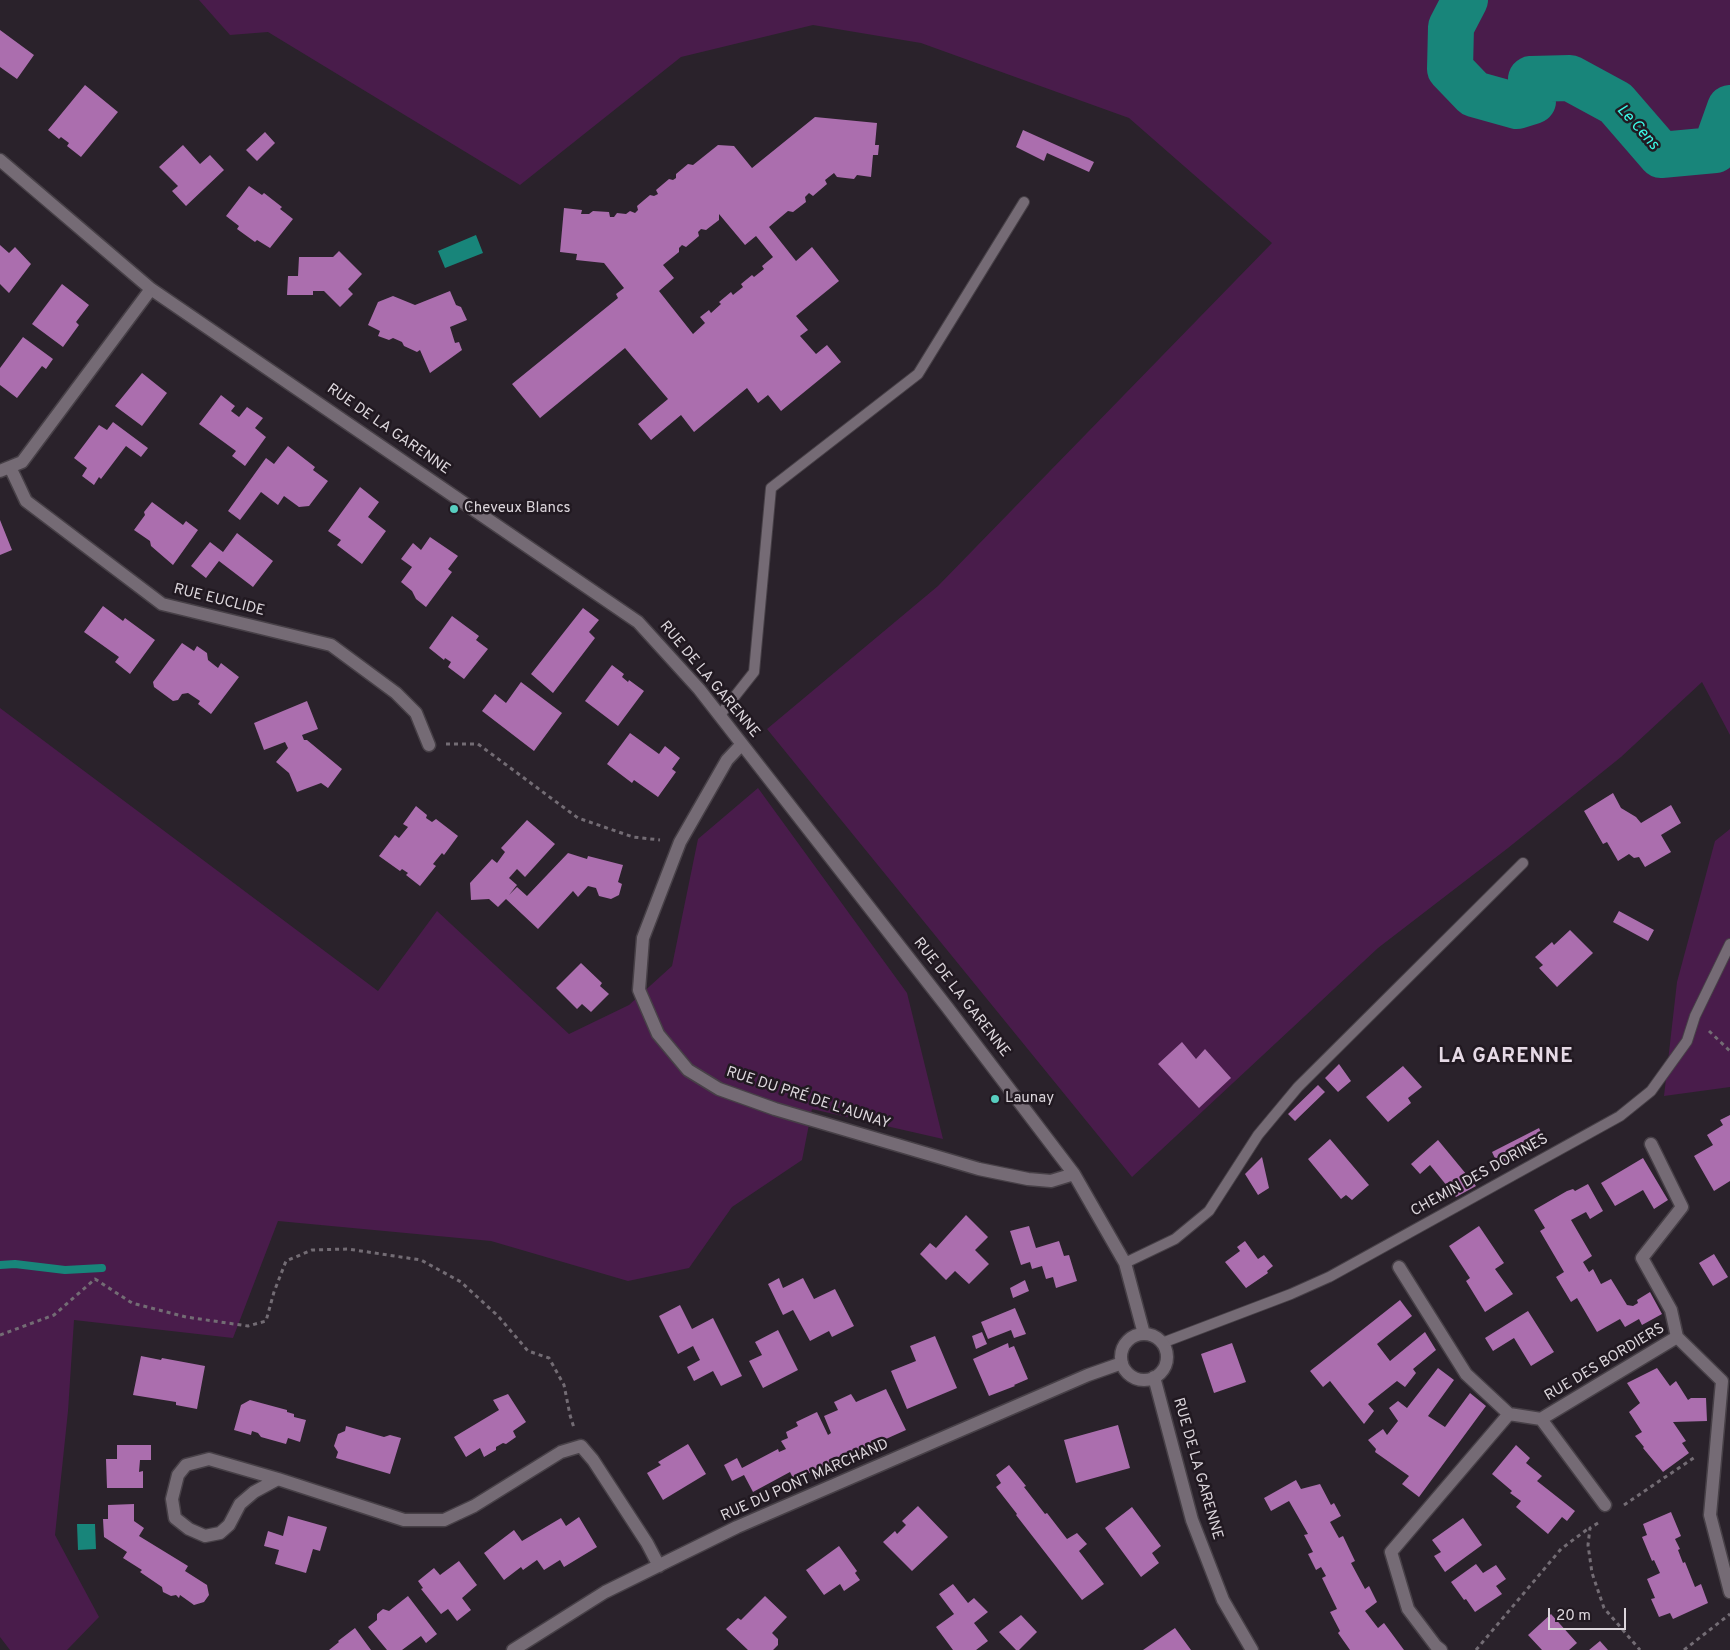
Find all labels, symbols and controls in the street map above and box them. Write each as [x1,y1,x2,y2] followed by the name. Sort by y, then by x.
[1612,101,1662,155] water label: Le Cens
[323,381,453,479] street label: RUE DE LA GARENNE
[464,500,571,518] place label: Cheveux Blancs
[448,503,460,515] marker: Cheveux Blancs
[172,581,266,621] street label: RUE EUCLIDE
[655,618,763,742] street label: RUE DE LA GARENNE
[909,935,1013,1061] street label: RUE DE LA GARENNE
[1437,1046,1575,1070] district label: LA GARENNE
[724,1064,892,1134] street label: RUE DU PRÉ DE L'AUNAY
[1005,1090,1054,1108] place label: Launay
[989,1093,1001,1105] marker: Launay
[1408,1131,1552,1221] street label: CHEMIN DES DORINES
[1542,1320,1668,1406] street label: RUE DES BORDIERS
[1168,1396,1226,1542] street label: RUE DE LA GARENNE
[718,1436,892,1526] street label: RUE DU PONT MARCHAND
[1550,1598,1628,1630] scale bar
[1556,1607,1591,1626] text: 20 m

